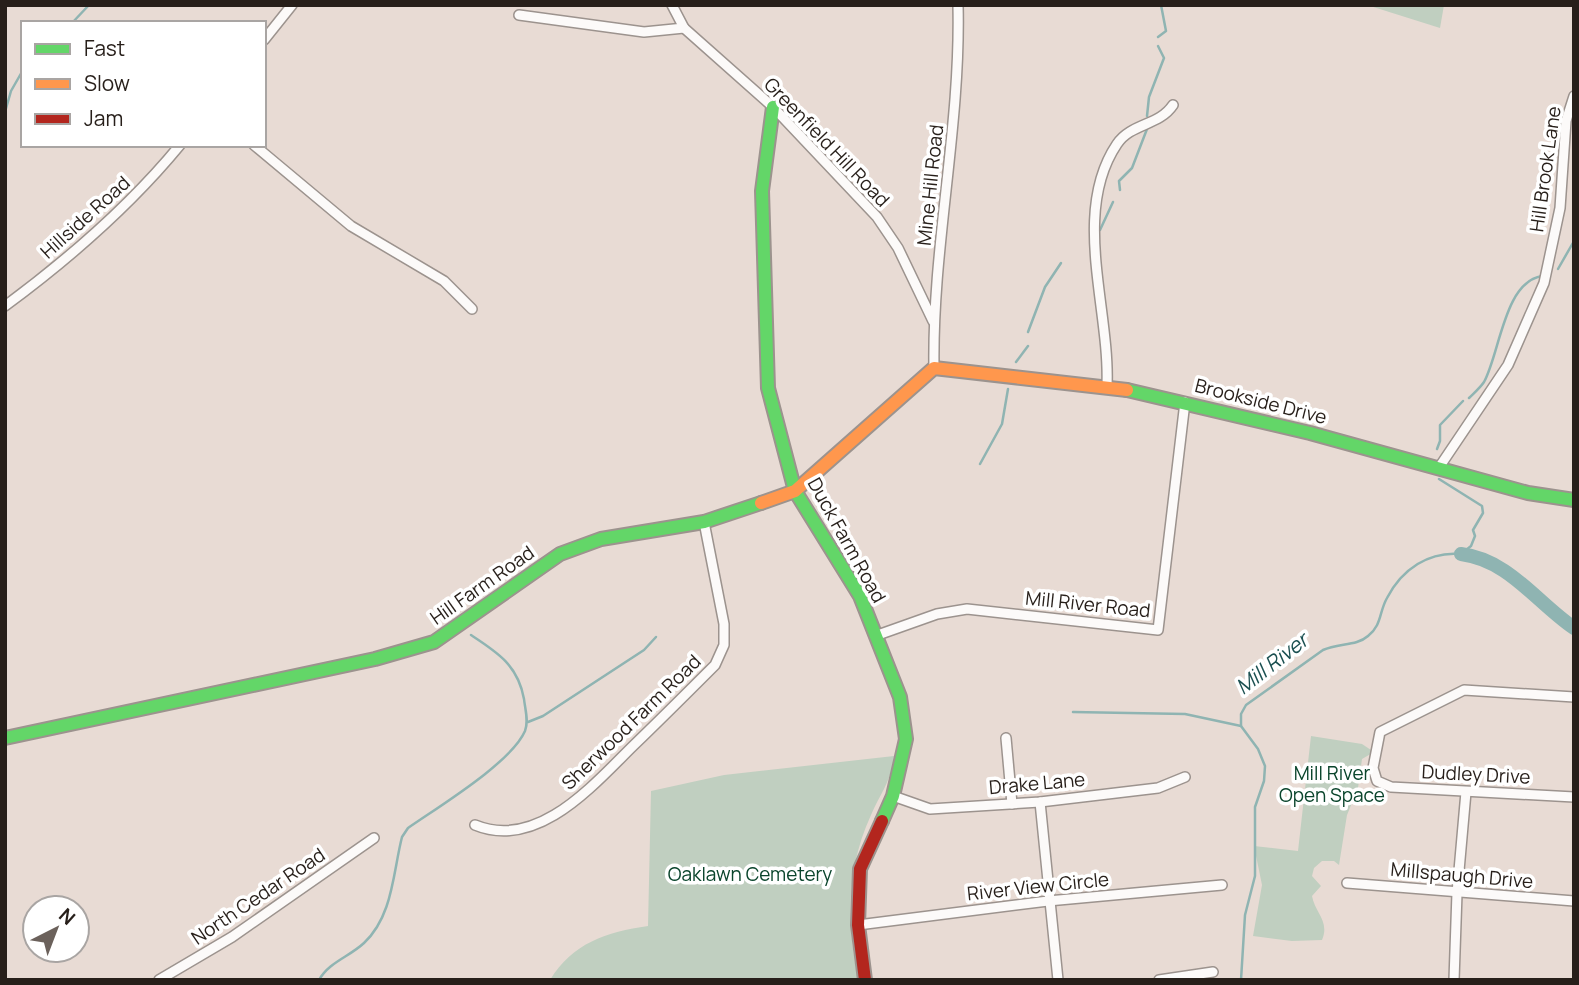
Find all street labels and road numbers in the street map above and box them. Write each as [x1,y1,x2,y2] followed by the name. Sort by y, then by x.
[758,72,896,212] street label: Greenfield Hill Road
[1523,104,1567,234] street label: Hill Brook Lane
[911,123,949,247] street label: Mine Hill Road
[35,170,135,264] street label: Hillside Road
[1192,372,1330,430] street label: Brookside Drive
[802,473,892,607] street label: Duck Farm Road
[425,539,539,631] street label: Hill Farm Road
[1024,585,1152,623] street label: Mill River Road
[556,649,706,795] street label: Sherwood Farm Road
[1421,758,1531,790] street label: Dudley Drive
[988,766,1086,800] street label: Drake Lane
[186,842,330,950] street label: North Cedar Road
[1390,856,1534,894] street label: Millspaugh Drive
[966,866,1110,906] street label: River View Circle

